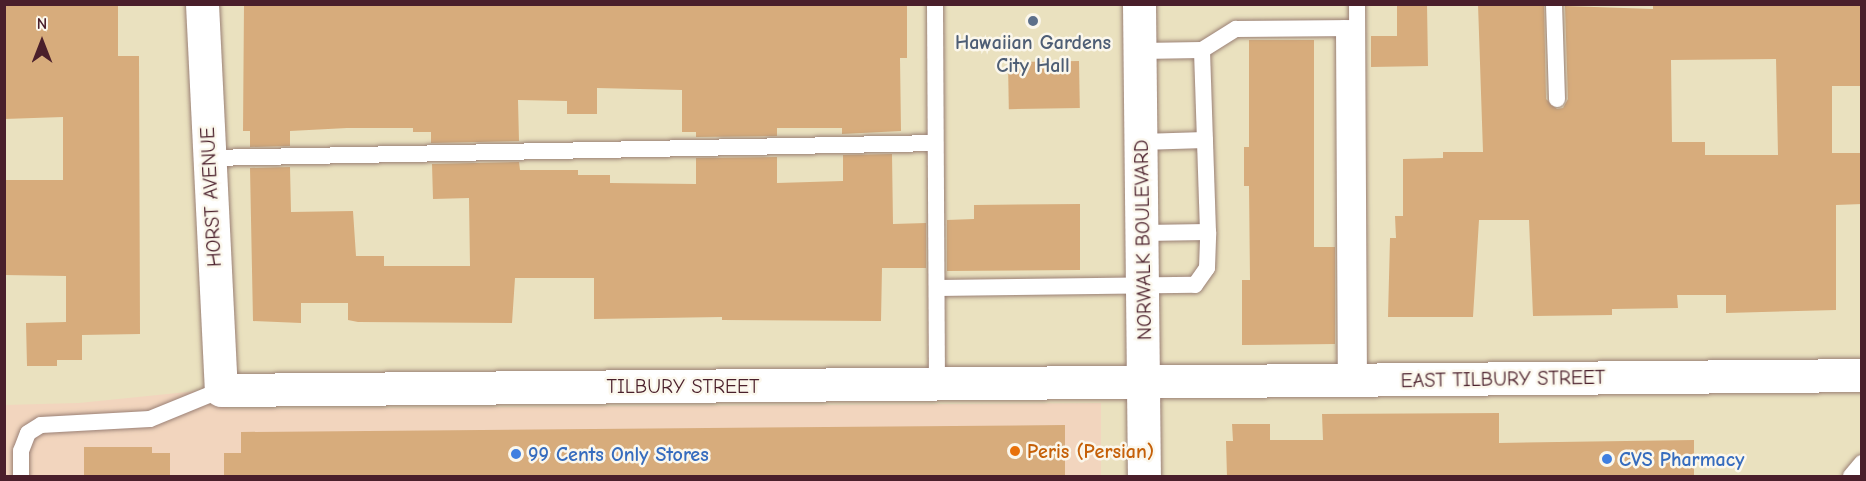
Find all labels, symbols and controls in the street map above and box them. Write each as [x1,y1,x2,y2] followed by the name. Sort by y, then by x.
[12,12,72,72] north arrow
[1026,14,1040,28] marker: Hawaiian Gardens City Hall
[37,15,47,33] text: N
[955,30,1111,77] place label: Hawaiian Gardens City Hall
[195,126,227,268] street label: HORST AVENUE
[1129,140,1157,340] street label: NORWALK BOULEVARD
[1400,365,1606,393] street label: EAST TILBURY STREET
[607,374,759,398] street label: TILBURY STREET
[1027,439,1154,463] place label: Peris (Persian)
[528,442,709,466] place label: 99 Cents Only Stores
[1008,444,1022,458] marker: Peris (Persian)
[509,447,523,461] marker: 99 Cents Only Stores
[1619,447,1744,471] place label: CVS Pharmacy
[1600,452,1614,466] marker: CVS Pharmacy

